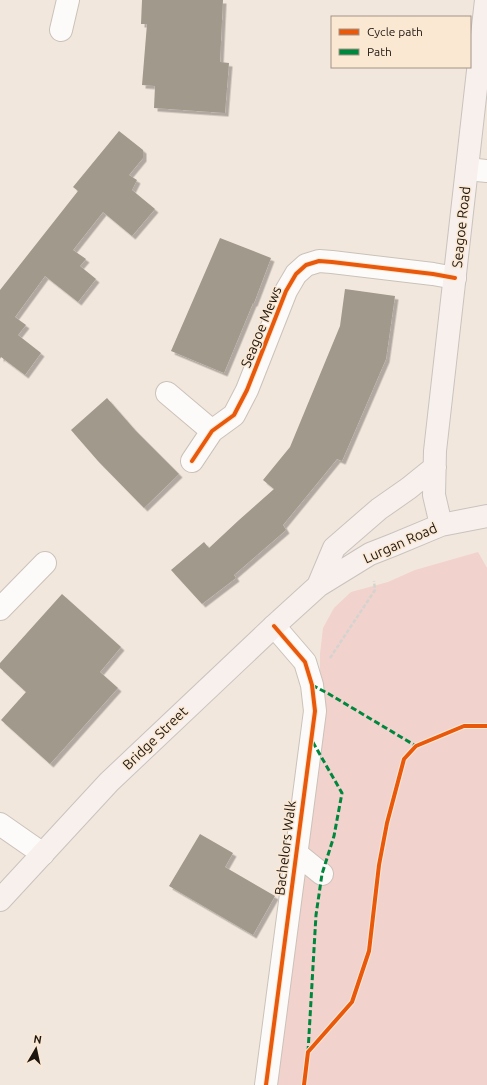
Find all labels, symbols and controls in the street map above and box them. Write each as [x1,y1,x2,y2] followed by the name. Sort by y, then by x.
[331,16,471,68] legend
[367,25,423,38] text: Cycle path
[367,45,392,58] text: Path
[449,186,473,268] street label: Seagoe Road
[237,284,285,370] street label: Seagoe Mews
[361,520,439,566] street label: Lurgan Road
[119,703,191,773] street label: Bridge Street
[271,800,299,896] street label: Bachelors Walk
[16,1029,56,1069] north arrow
[33,1033,43,1046] text: N

